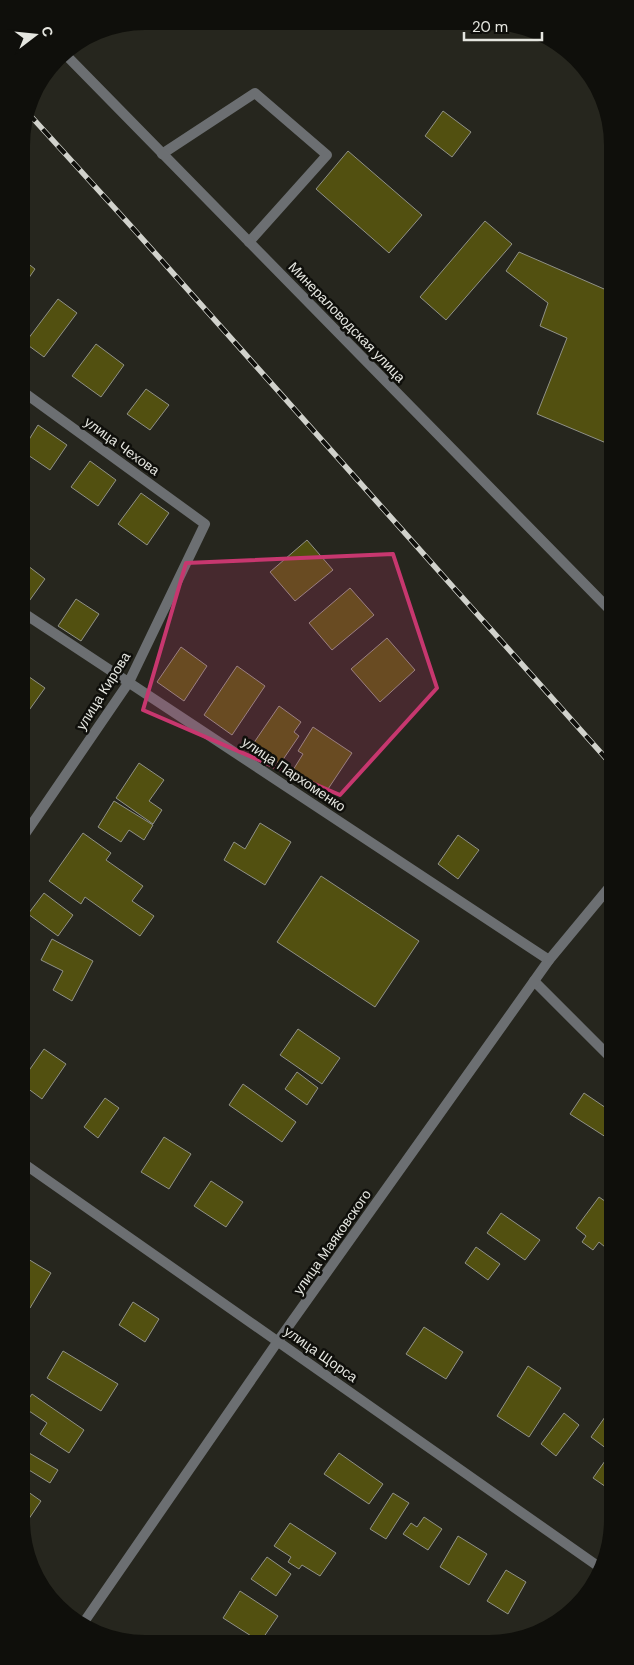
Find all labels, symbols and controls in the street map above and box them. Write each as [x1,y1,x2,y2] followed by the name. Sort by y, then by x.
[10,10,60,60] north arrow
[464,10,542,42] scale bar
[472,17,508,37] text: 20 m
[37,24,58,39] text: С
[285,258,409,386] street label: Минераловодская улица
[81,413,163,479] street label: улица Чехова
[72,648,134,733] street label: улица Кирова
[239,733,350,816] street label: улица Пархоменко
[289,1186,375,1298] street label: улица Маяковского
[281,1322,361,1386] street label: улица Щорса

